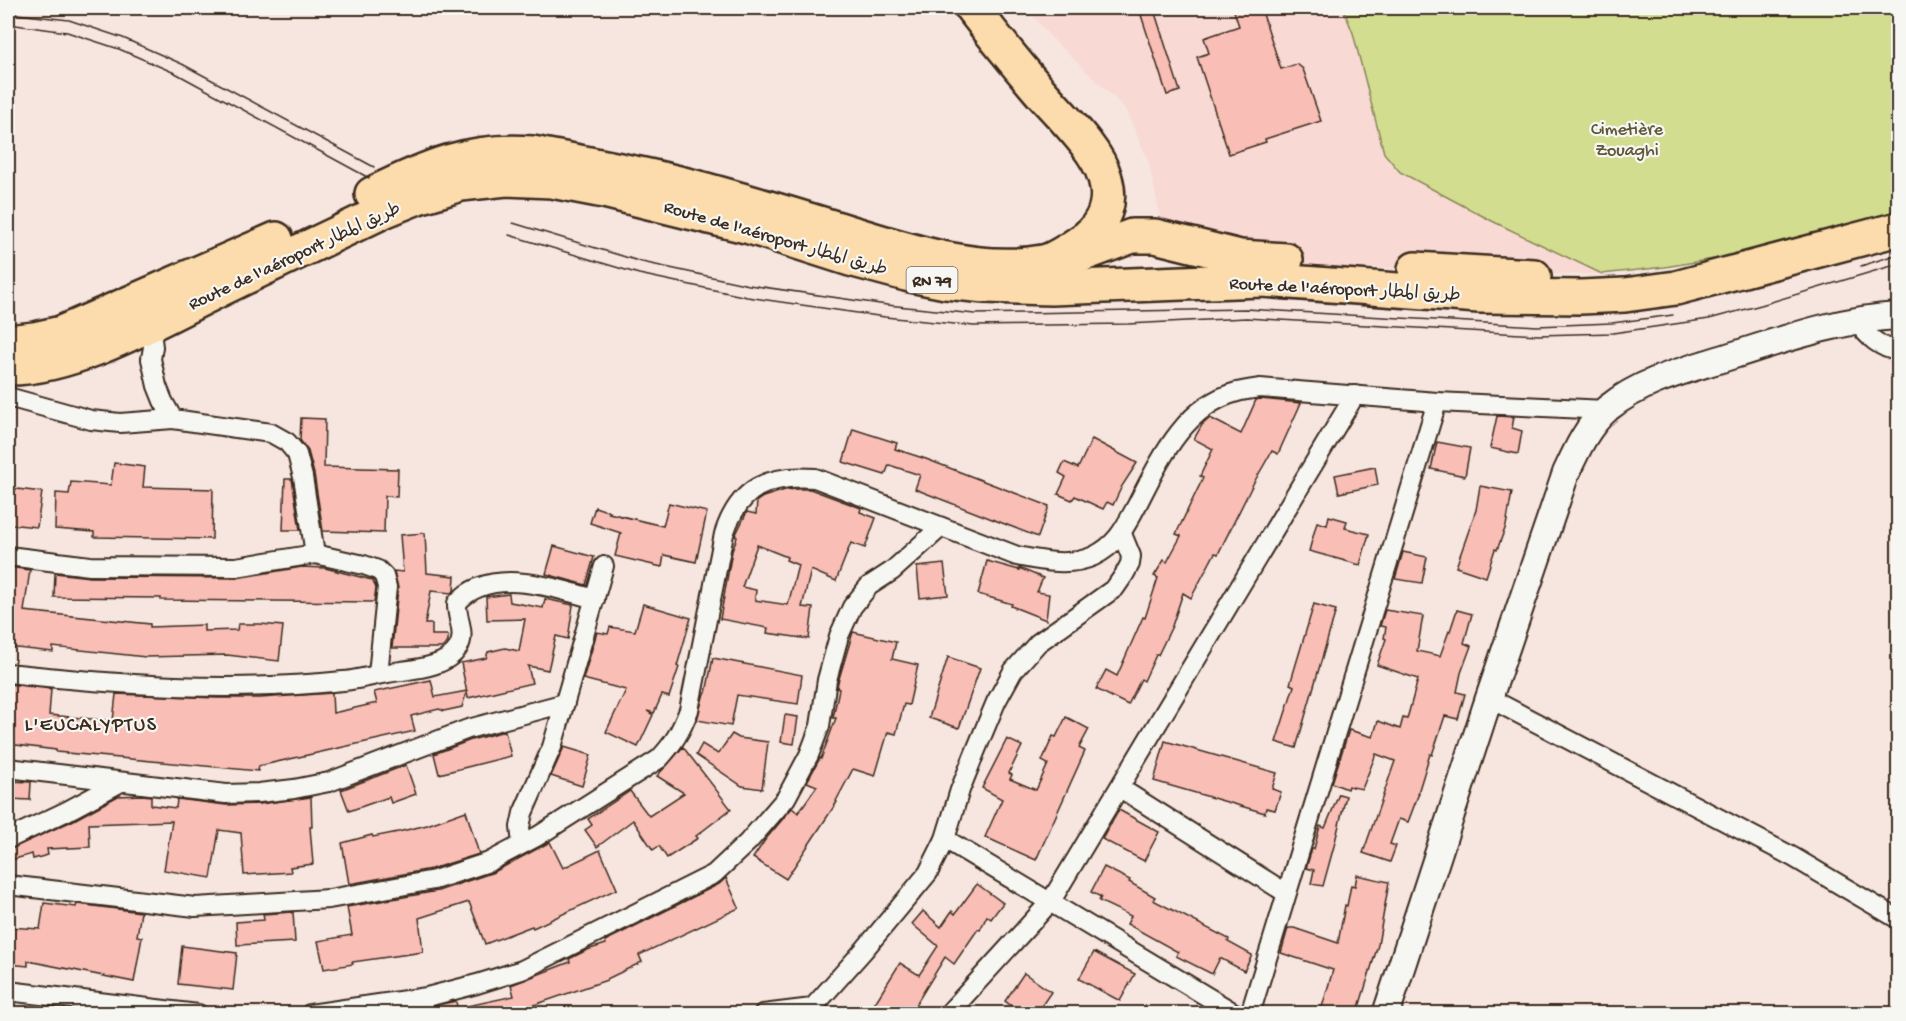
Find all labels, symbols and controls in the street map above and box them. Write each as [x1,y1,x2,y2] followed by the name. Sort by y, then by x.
[1591,120,1664,162] park label: Cimetière Zouaghi
[661,197,890,281] street label: Route de l'aéroport طريق المطار
[186,199,405,316] street label: Route de l'aéroport طريق المطار
[906,267,958,293] road number: RN 79
[1229,274,1461,307] street label: Route de l'aéroport طريق المطار
[24,715,158,738] district label: L'EUCALYPTUS

